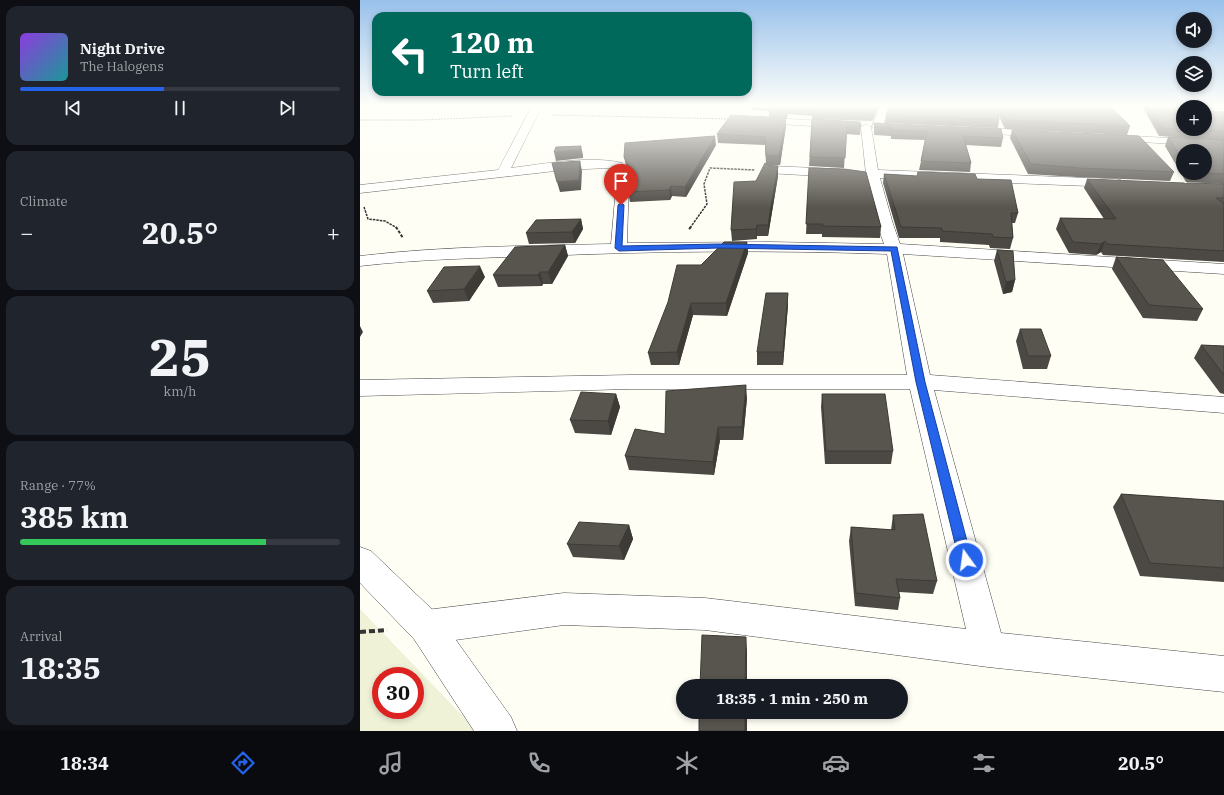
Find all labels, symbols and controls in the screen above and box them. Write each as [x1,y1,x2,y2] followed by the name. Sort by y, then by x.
[1176,12,1212,180] map controls
[1176,12,1212,48] button: sound
[450,24,534,61] text: 120 m
[384,28,436,80] icon: left
[80,39,165,58] text: Night Drive
[1176,56,1212,92] button: layers
[80,58,164,75] text: The Halogens
[450,60,524,83] text: Turn left
[62,97,84,119] icon: previous
[169,97,191,119] icon: pause
[276,97,298,119] icon: next
[1176,100,1212,136] button: +
[1176,144,1212,180] button: −
[604,164,638,205] pin
[610,170,632,192] icon: arrive
[20,193,67,210] text: Climate
[142,213,218,252] text: 20.5°
[20,218,33,247] text: −
[327,218,340,247] text: +
[149,323,211,390] text: 25
[164,383,196,400] text: km/h
[20,477,96,494] text: Range · 77%
[20,497,129,536] text: 385 km
[945,539,987,581] position arrow
[20,628,62,645] text: Arrival
[20,648,101,687] text: 18:35
[372,667,424,719] speed limit sign: 30
[716,689,868,708] text: 18:35 · 1 min · 250 m
[229,749,257,777] icon: directions
[377,749,405,777] icon: music
[525,749,553,777] icon: phone
[673,749,701,777] icon: climate
[822,749,850,777] icon: car
[970,749,998,777] icon: filters
[60,752,109,775] text: 18:34
[1118,752,1164,775] text: 20.5°

